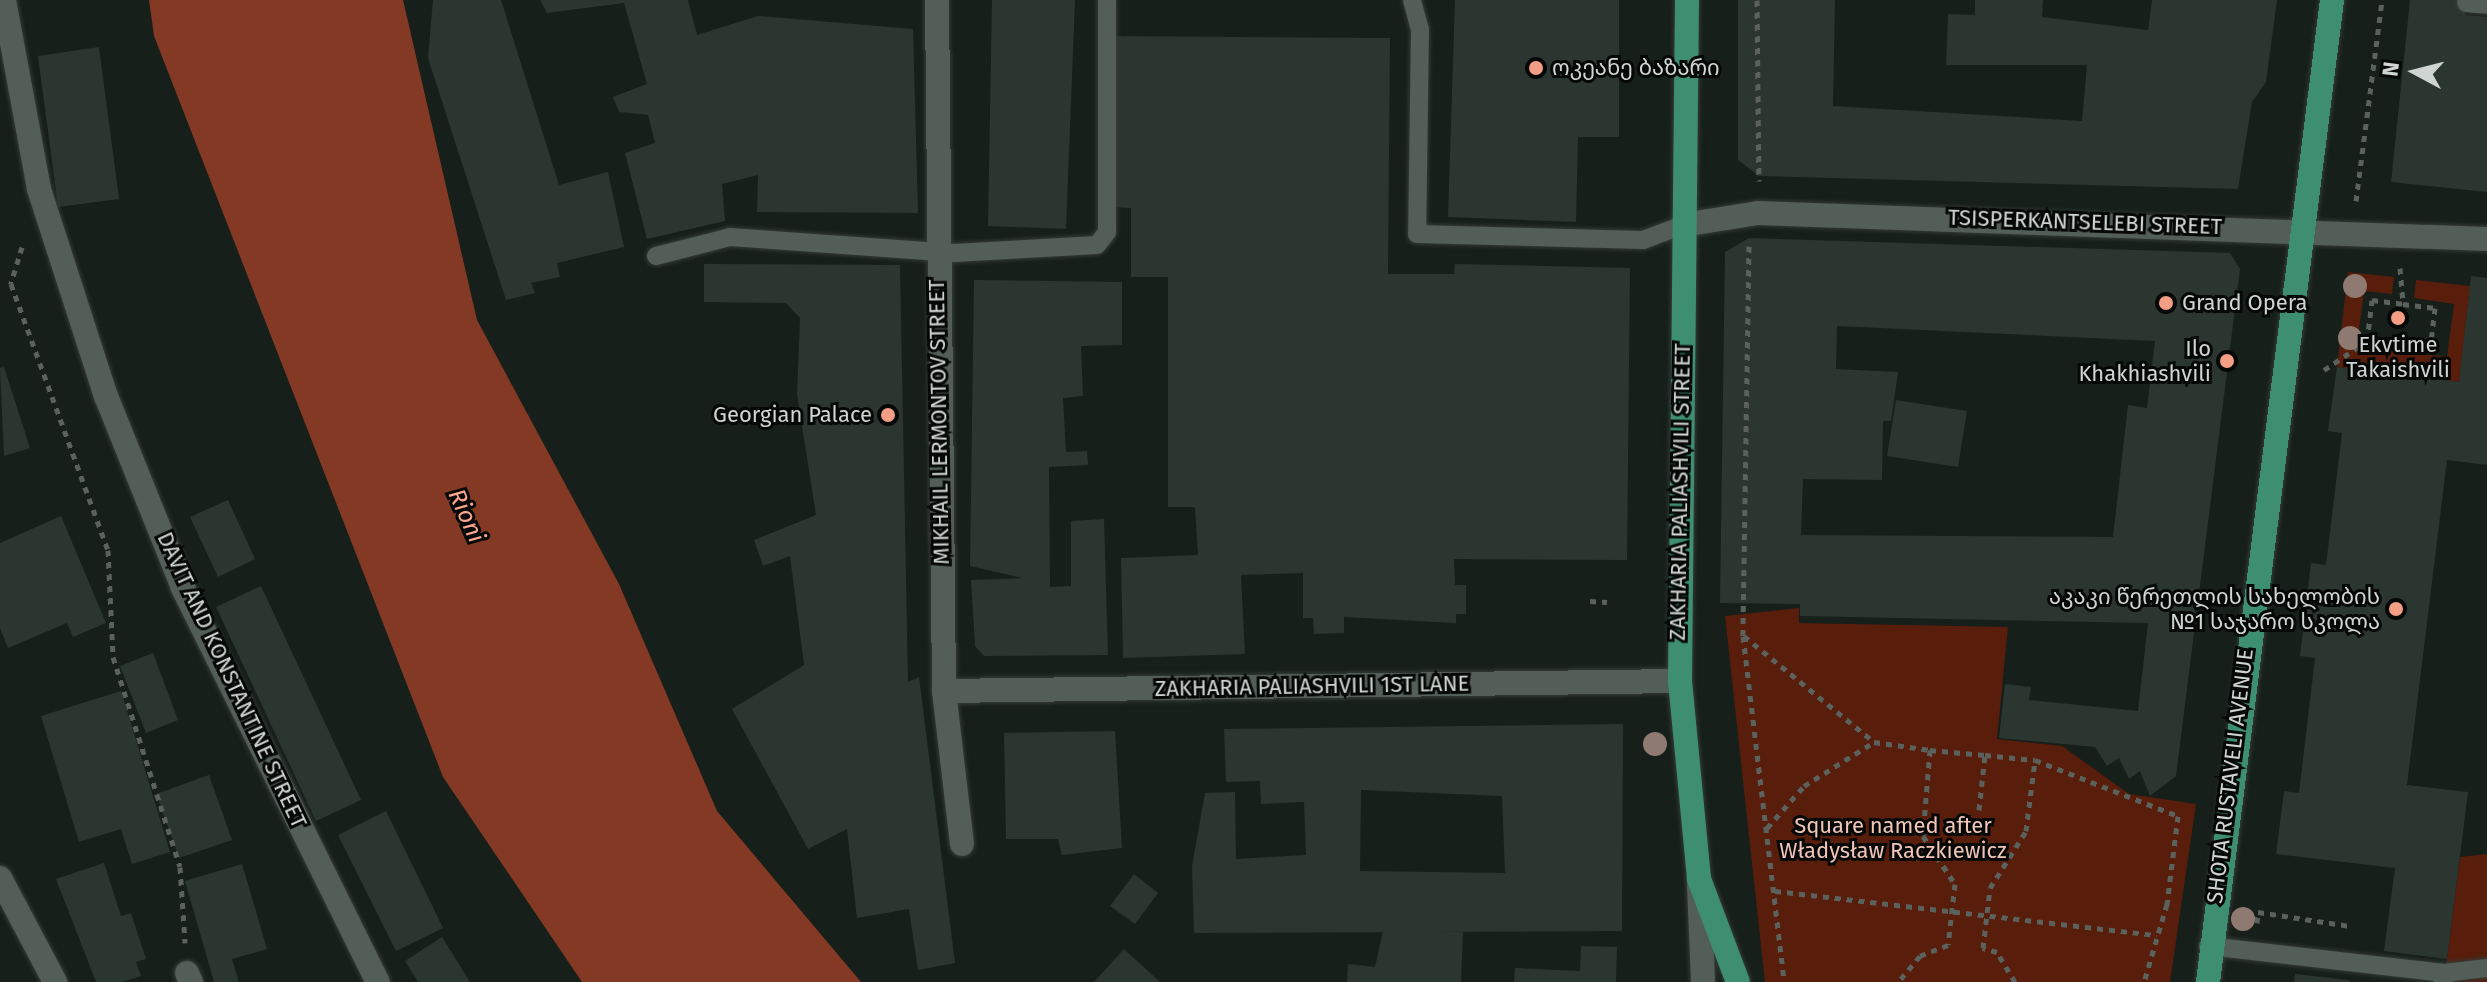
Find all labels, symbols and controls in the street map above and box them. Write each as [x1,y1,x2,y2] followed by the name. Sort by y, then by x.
[2375,32,2455,112] north arrow
[1552,55,1720,81] place label: ოკეანე ბაზარი
[1527,59,1545,77] marker: ოკეანე ბაზარი
[2376,60,2405,78] text: N
[1948,204,2222,240] street label: TSISPERKANTSELEBI STREET
[923,279,955,565] street label: MIKHAIL LERMONTOV STREET
[2182,290,2307,316] place label: Grand Opera
[2157,294,2175,312] marker: Grand Opera
[2389,309,2407,327] marker: Ekvtime Takaishvili
[2346,331,2450,382] place label: Ekvtime Takaishvili
[2078,335,2211,386] place label: Ilo Khakhiashvili
[1664,343,1696,641] street label: ZAKHARIA PALIASHVILI STREET
[2218,352,2236,370] marker: Ilo Khakhiashvili
[713,402,872,428] place label: Georgian Palace
[879,406,897,424] marker: Georgian Palace
[442,485,490,547] water label: Rioni
[152,528,312,832] street label: DAVIT AND KONSTANTINE STREET
[2049,583,2380,634] place label: აკაკი წერეთლის სახელობის №1 საჯარო სკოლა
[2387,600,2405,618] marker: აკაკი წერეთლის სახელობის №1 საჯარო სკოლა
[2201,647,2259,905] street label: SHOTA RUSTAVELI AVENUE
[1155,670,1469,702] street label: ZAKHARIA PALIASHVILI 1ST LANE
[1779,812,2007,864] park label: Square named after Władysław Raczkiewicz

